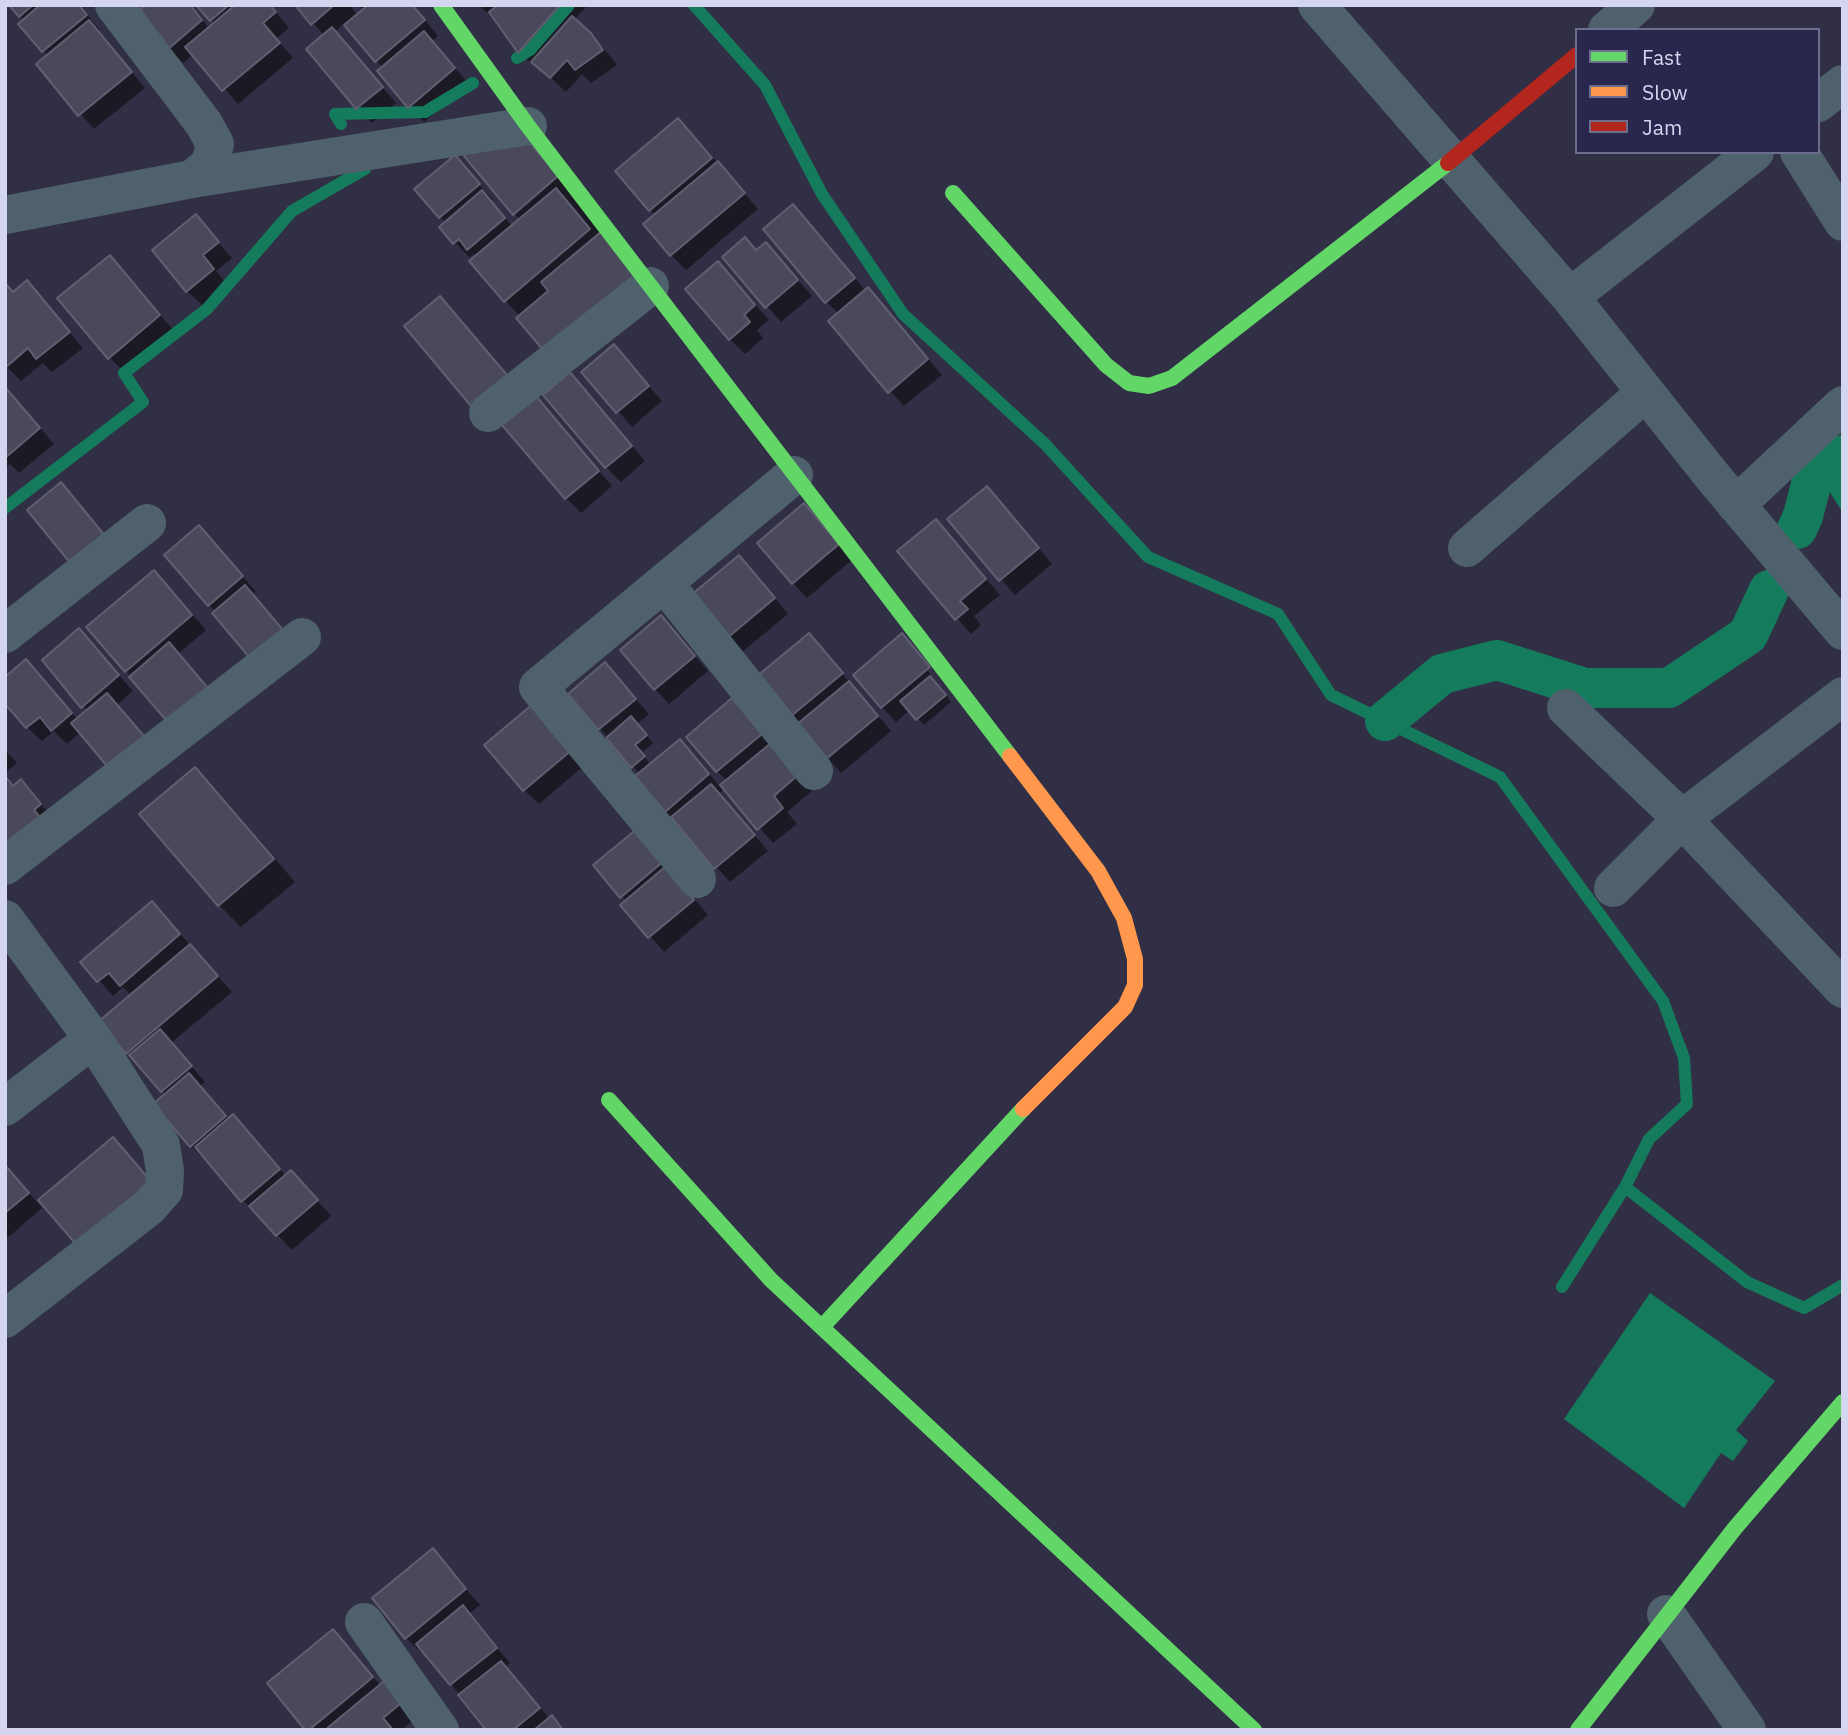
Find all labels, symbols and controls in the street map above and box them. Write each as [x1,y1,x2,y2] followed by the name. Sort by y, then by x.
[1575,28,1820,154] legend
[1642,43,1682,71] text: Fast
[1642,78,1688,106] text: Slow
[1642,113,1682,141] text: Jam

